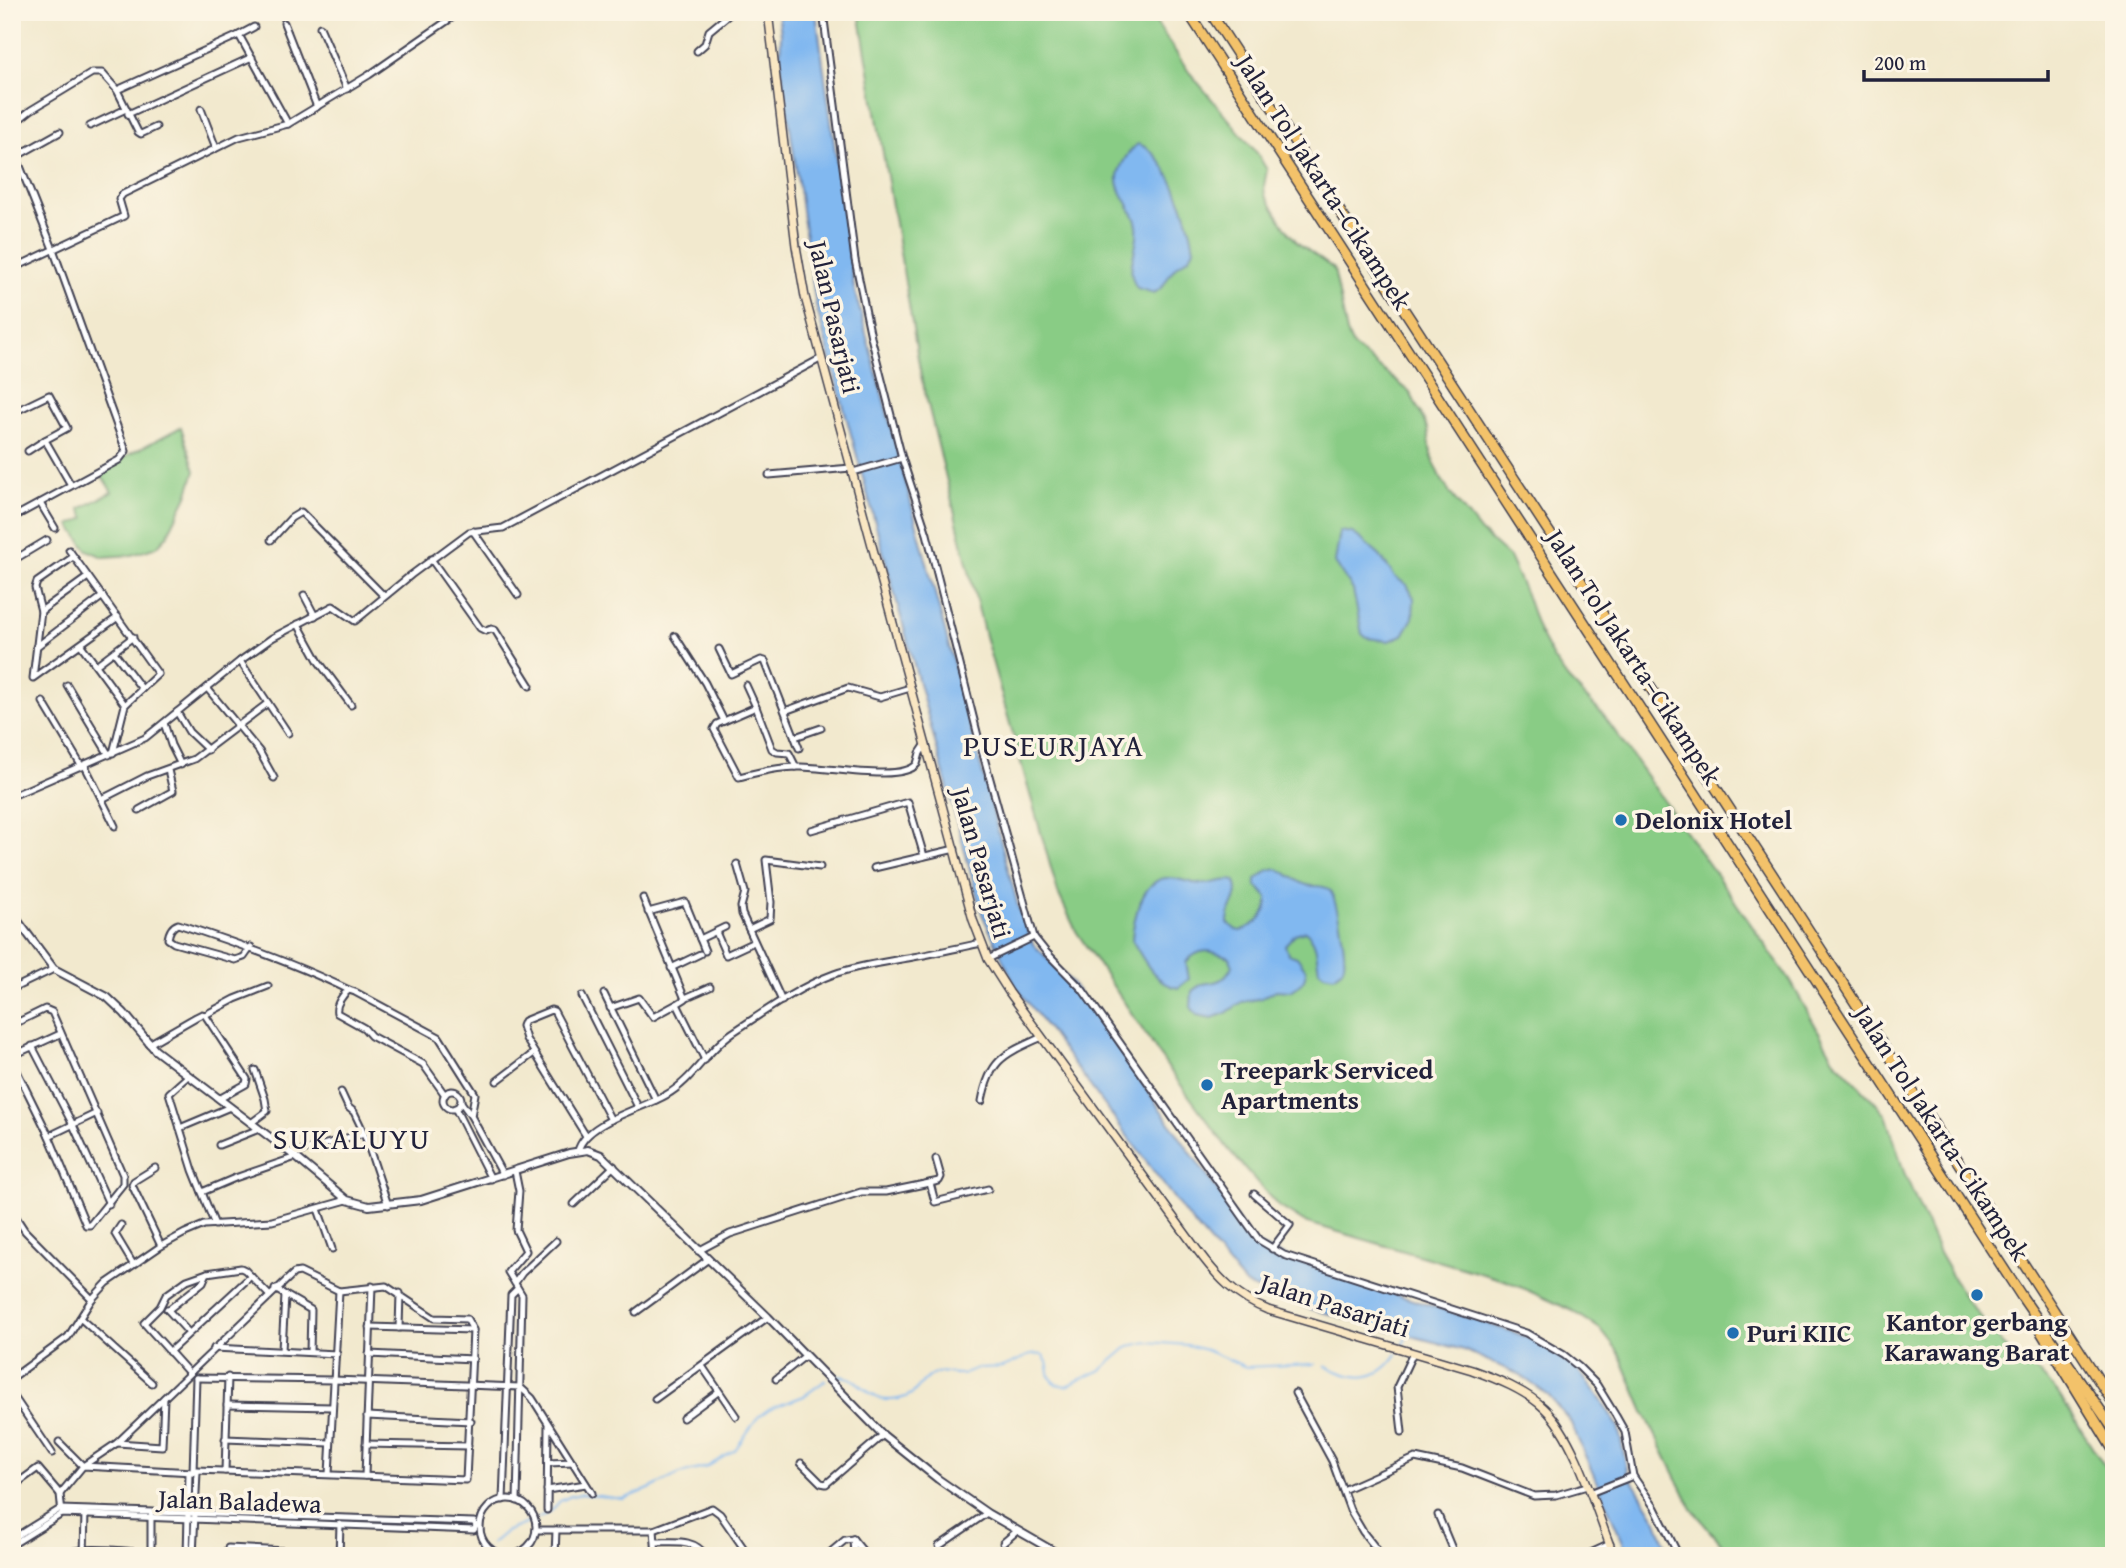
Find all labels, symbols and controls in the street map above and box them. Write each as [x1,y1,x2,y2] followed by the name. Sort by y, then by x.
[1864,38,2047,82] scale bar
[1225,43,1422,318] street label: Jalan Tol Jakarta–Cikampek
[1874,47,1926,78] text: 200 m
[798,234,872,397] street label: Jalan Pasarjati
[1535,518,1732,793] street label: Jalan Tol Jakarta–Cikampek
[963,723,1145,767] district label: PUSEURJAYA
[941,780,1023,943] street label: Jalan Pasarjati
[1635,800,1792,839] place label: Delonix Hotel
[1613,812,1629,828] marker: Delonix Hotel
[1843,994,2040,1269] street label: Jalan Tol Jakarta–Cikampek
[1221,1050,1434,1119] place label: Treepark Serviced Apartments
[1199,1077,1215,1093] marker: Treepark Serviced Apartments
[273,1116,431,1160] district label: SUKALUYU
[1252,1261,1415,1347] street label: Jalan Pasarjati
[1969,1287,1985,1303] marker: Kantor gerbang Karawang Barat
[1884,1302,2070,1371] place label: Kantor gerbang Karawang Barat
[1747,1313,1851,1352] place label: Puri KIIC
[1725,1325,1741,1341] marker: Puri KIIC
[155,1478,323,1523] street label: Jalan Baladewa

